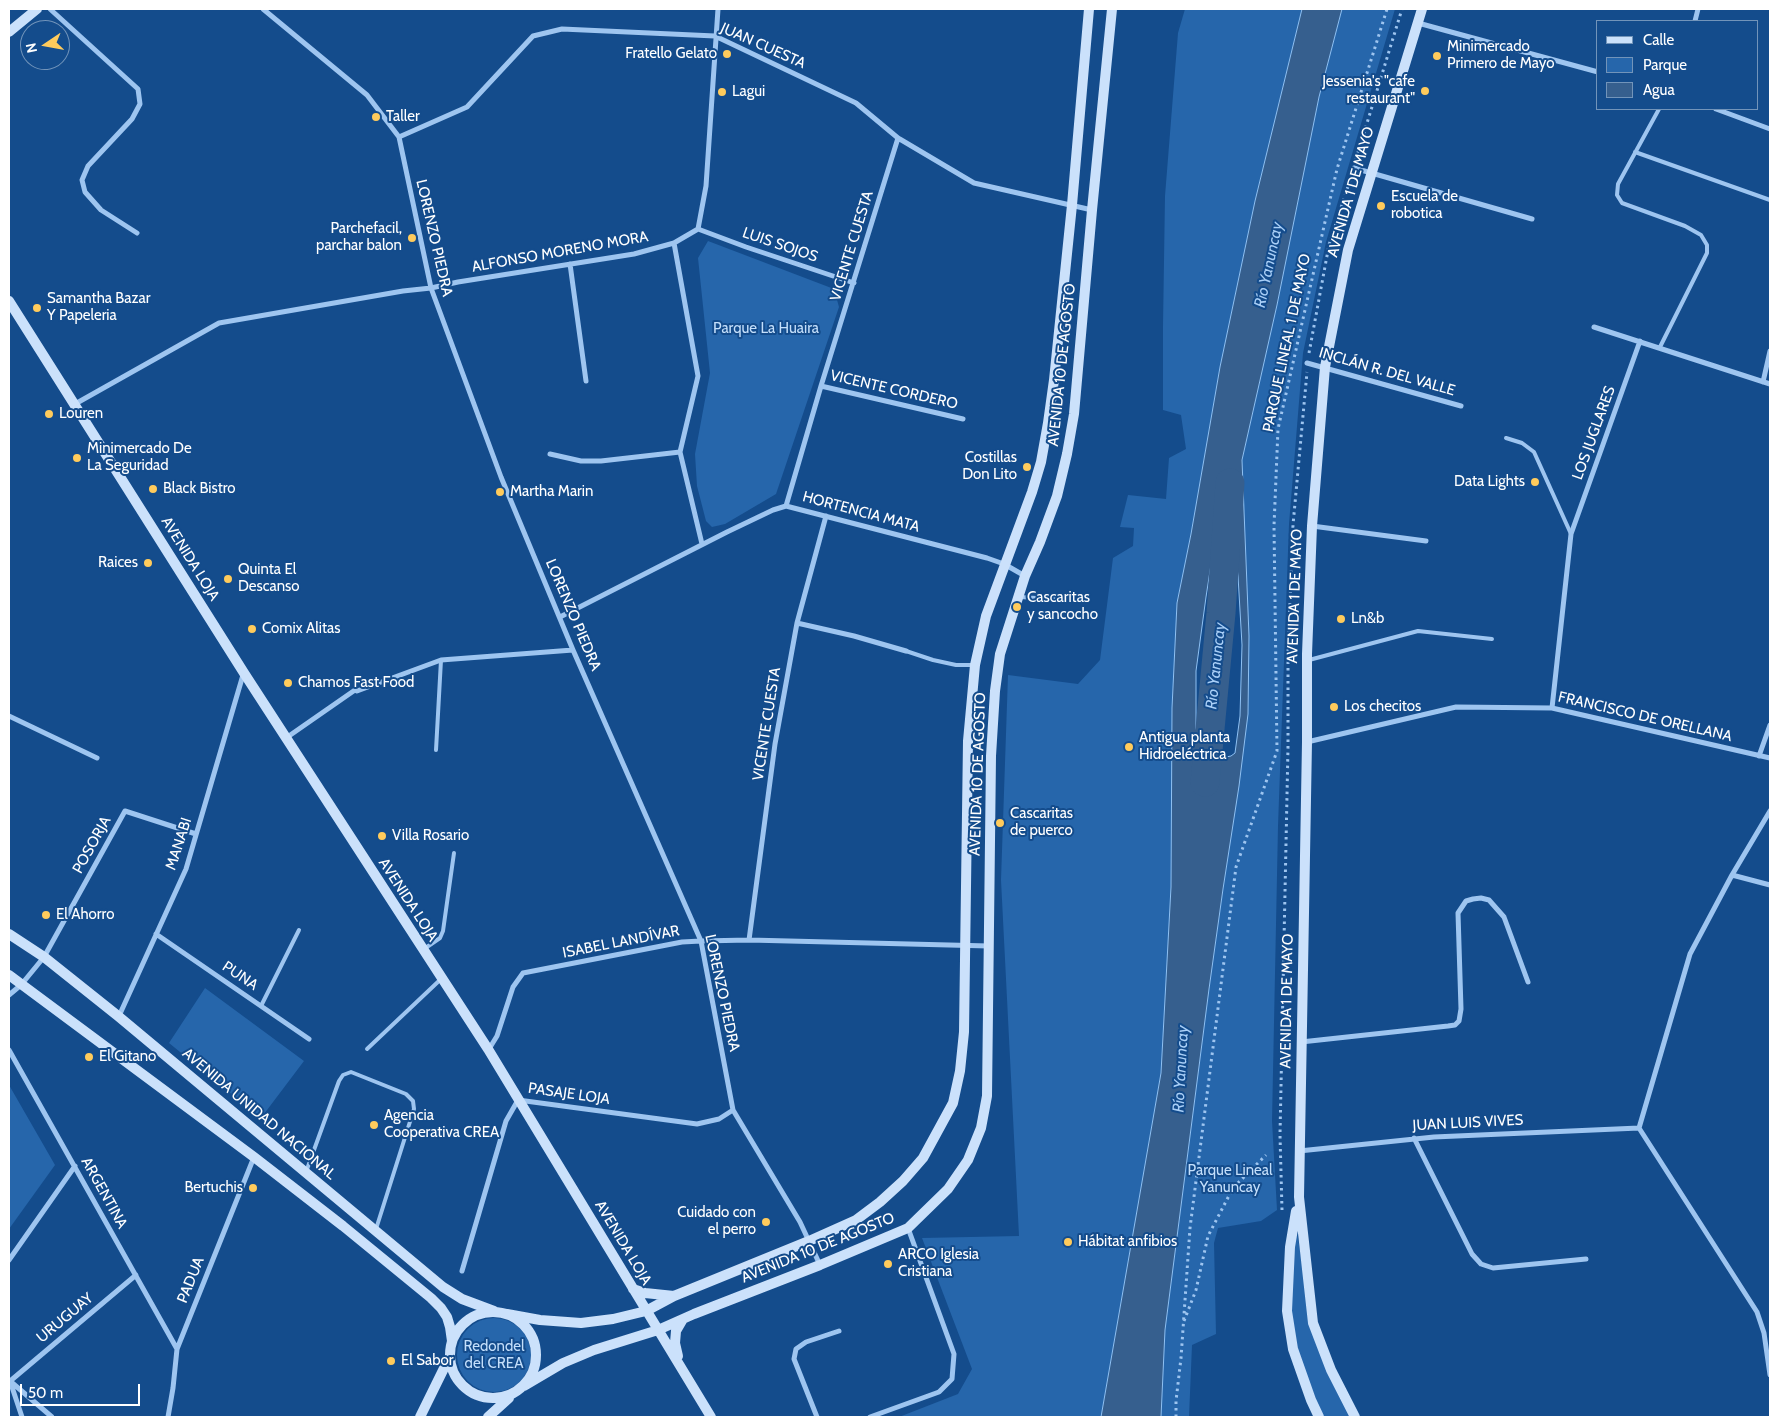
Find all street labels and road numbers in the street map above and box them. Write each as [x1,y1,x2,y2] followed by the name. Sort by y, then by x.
[718,19,808,73] street label: JUAN CUESTA
[1324,125,1378,259] street label: AVENIDA 1 DE MAYO
[412,178,456,298] street label: LORENZO PIEDRA
[827,189,877,303] street label: VICENTE CUESTA
[740,224,820,266] street label: LUIS SOJOS
[470,228,650,276] street label: ALFONSO MORENO MORA
[1259,252,1315,434] street label: PARQUE LINEAL 1 DE MAYO
[1044,283,1080,447] street label: AVENIDA 10 DE AGOSTO
[1317,344,1457,400] street label: INCLÁN R. DEL VALLE
[829,367,959,413] street label: VICENTE CORDERO
[1569,384,1619,482] street label: LOS JUGLARES
[800,488,922,536] street label: HORTENCIA MATA
[157,514,223,604] street label: AVENIDA LOJA
[1284,528,1306,664] street label: AVENIDA 1 DE MAYO
[541,557,605,673] street label: LORENZO PIEDRA
[749,666,785,782] street label: VICENTE CUESTA
[1556,688,1734,746] street label: FRANCISCO DE ORELLANA
[966,692,990,856] street label: AVENIDA 10 DE AGOSTO
[69,813,115,877] street label: POSORJA
[162,816,196,872] street label: MANABI
[374,855,442,945] street label: AVENIDA LOJA
[561,922,681,962] street label: ISABEL LANDÍVAR
[701,933,743,1053] street label: LORENZO PIEDRA
[1277,934,1297,1068] street label: AVENIDA 1 DE MAYO
[219,958,261,994] street label: PUNA
[179,1045,339,1183] street label: AVENIDA UNIDAD NACIONAL
[527,1079,611,1109] street label: PASAJE LOJA
[1412,1111,1524,1135] street label: JUAN LUIS VIVES
[77,1154,131,1232] street label: ARGENTINA
[591,1197,655,1289] street label: AVENIDA LOJA
[739,1209,897,1287] street label: AVENIDA 10 DE AGOSTO
[174,1254,208,1306] street label: PADUA
[33,1289,97,1347] street label: URUGUAY

